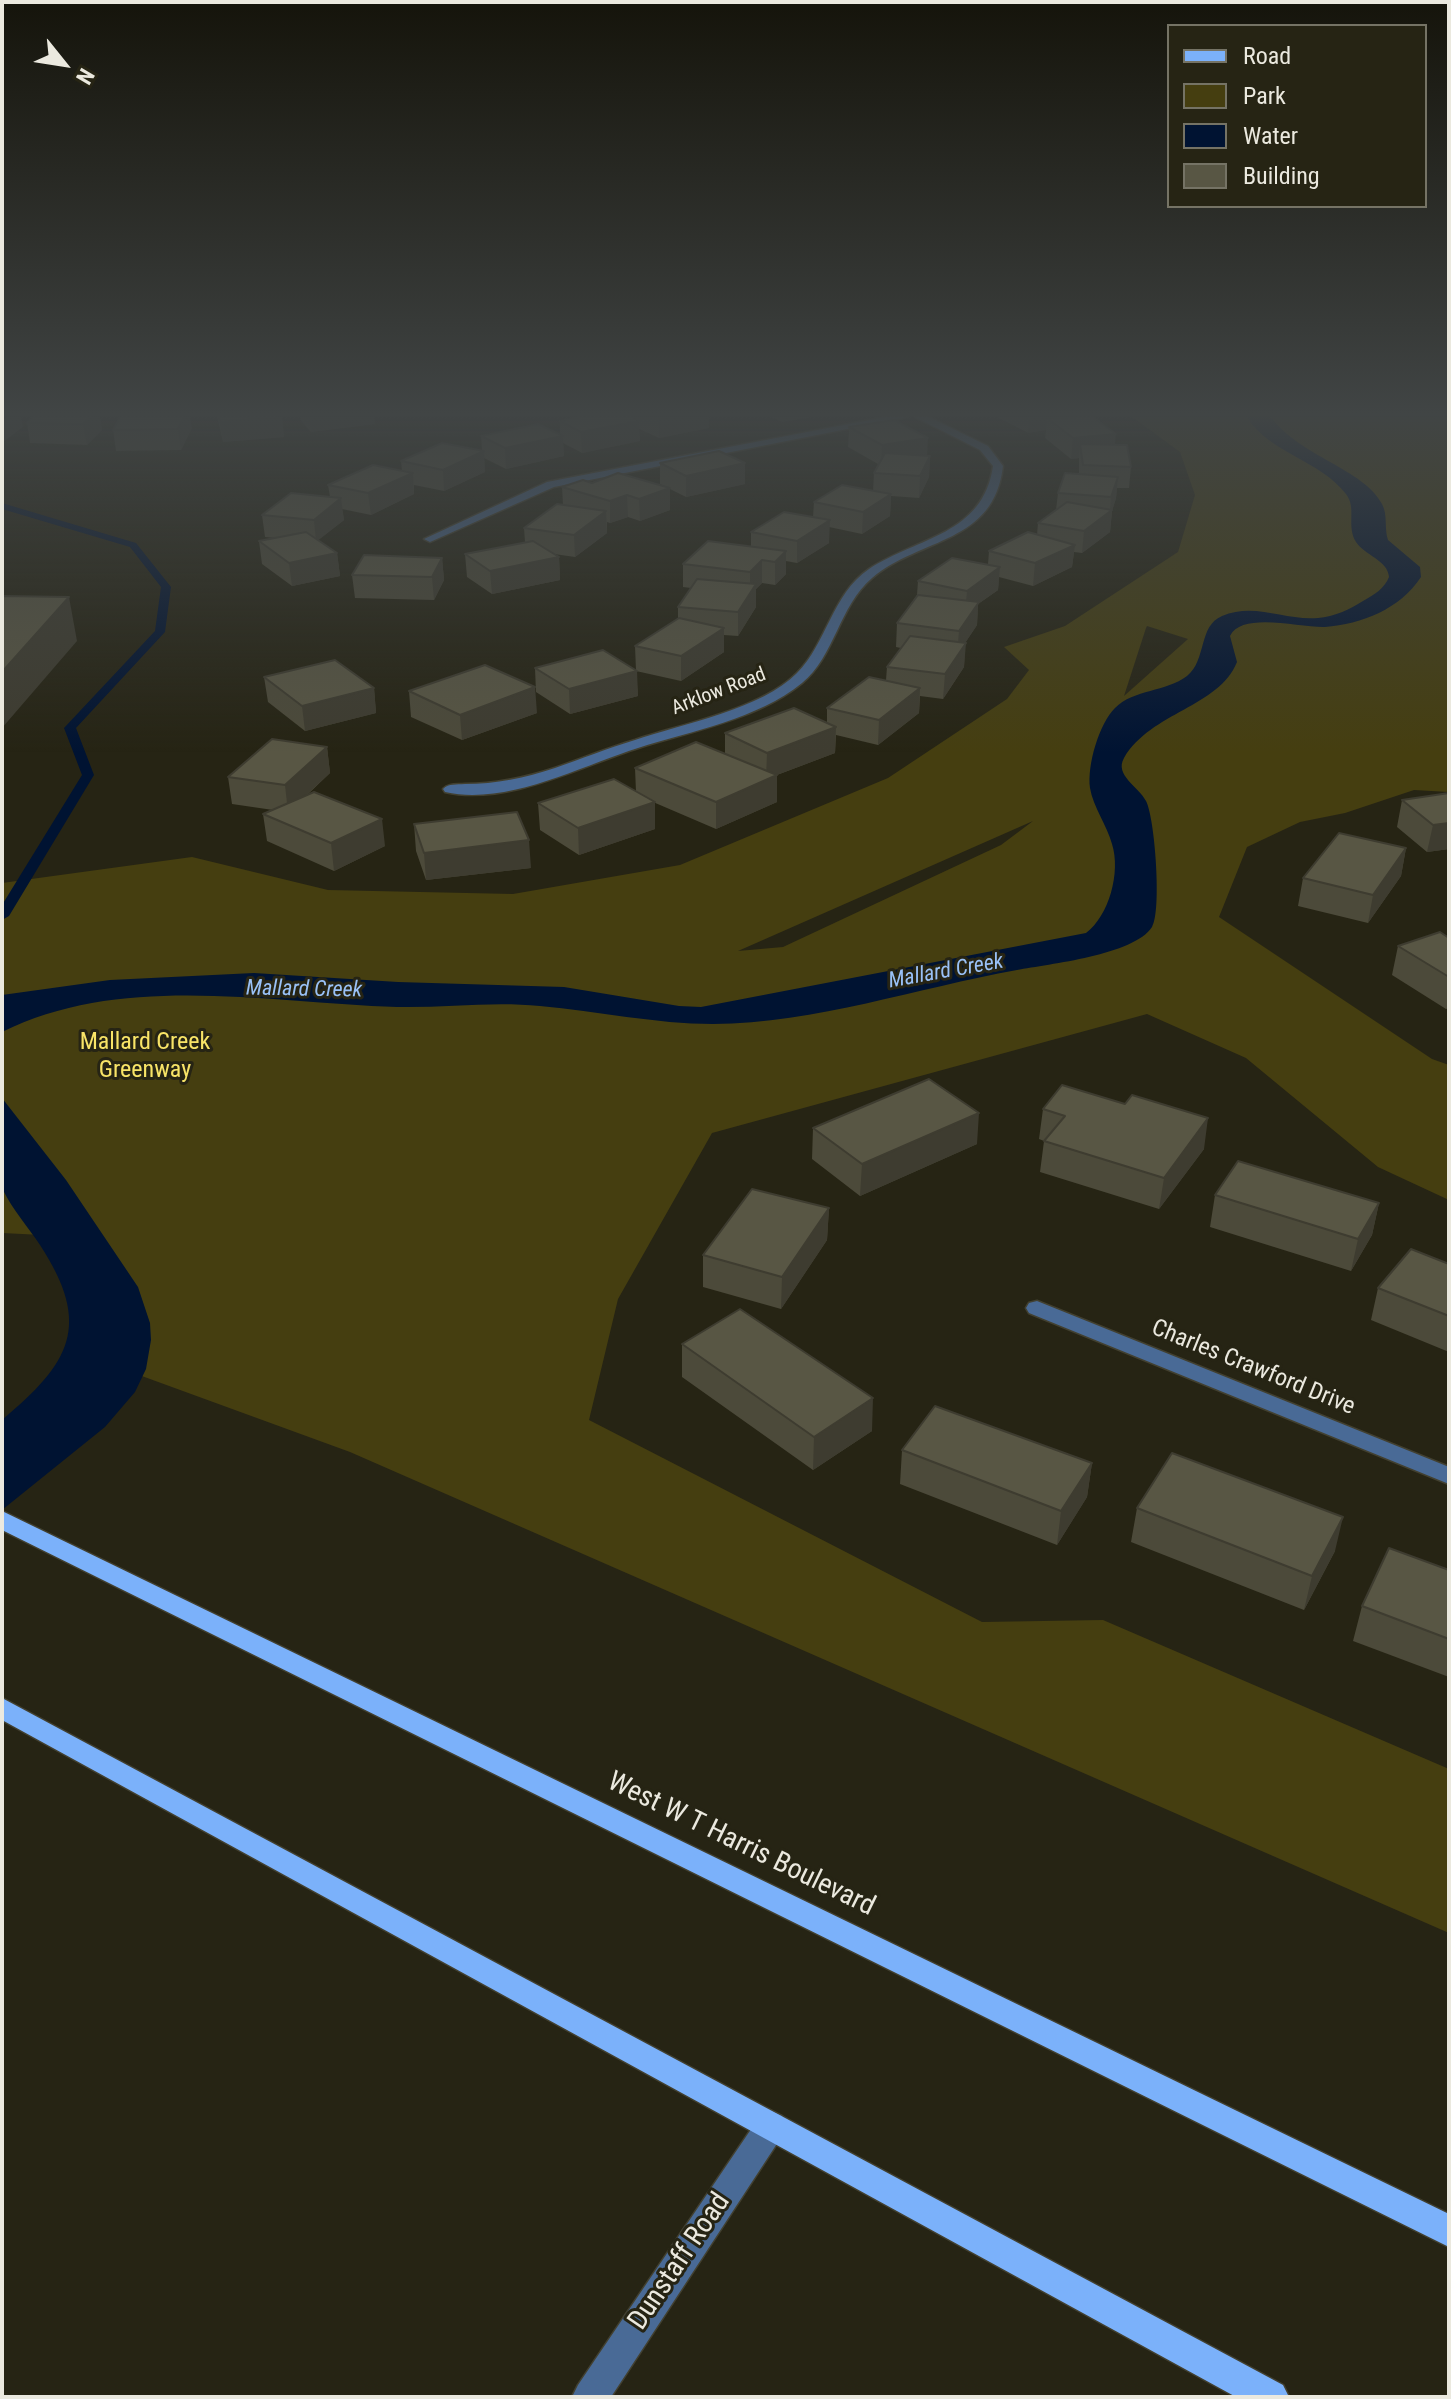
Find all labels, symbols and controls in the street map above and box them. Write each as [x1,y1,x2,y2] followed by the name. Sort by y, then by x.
[24,24,104,104] north arrow
[1167,24,1427,208] legend
[1243,42,1291,70] text: Road
[71,64,99,88] text: N
[1243,82,1286,110] text: Park
[1243,122,1298,150] text: Water
[1243,162,1320,190] text: Building
[668,663,770,721] street label: Arklow Road
[886,949,1006,995] water label: Mallard Creek
[246,976,362,1004] water label: Mallard Creek
[80,1029,210,1085] park label: Mallard Creek Greenway
[1147,1314,1359,1422] street label: Charles Crawford Drive
[602,1766,880,1924] street label: West W T Harris Boulevard
[622,2187,738,2337] street label: Dunstaff Road

